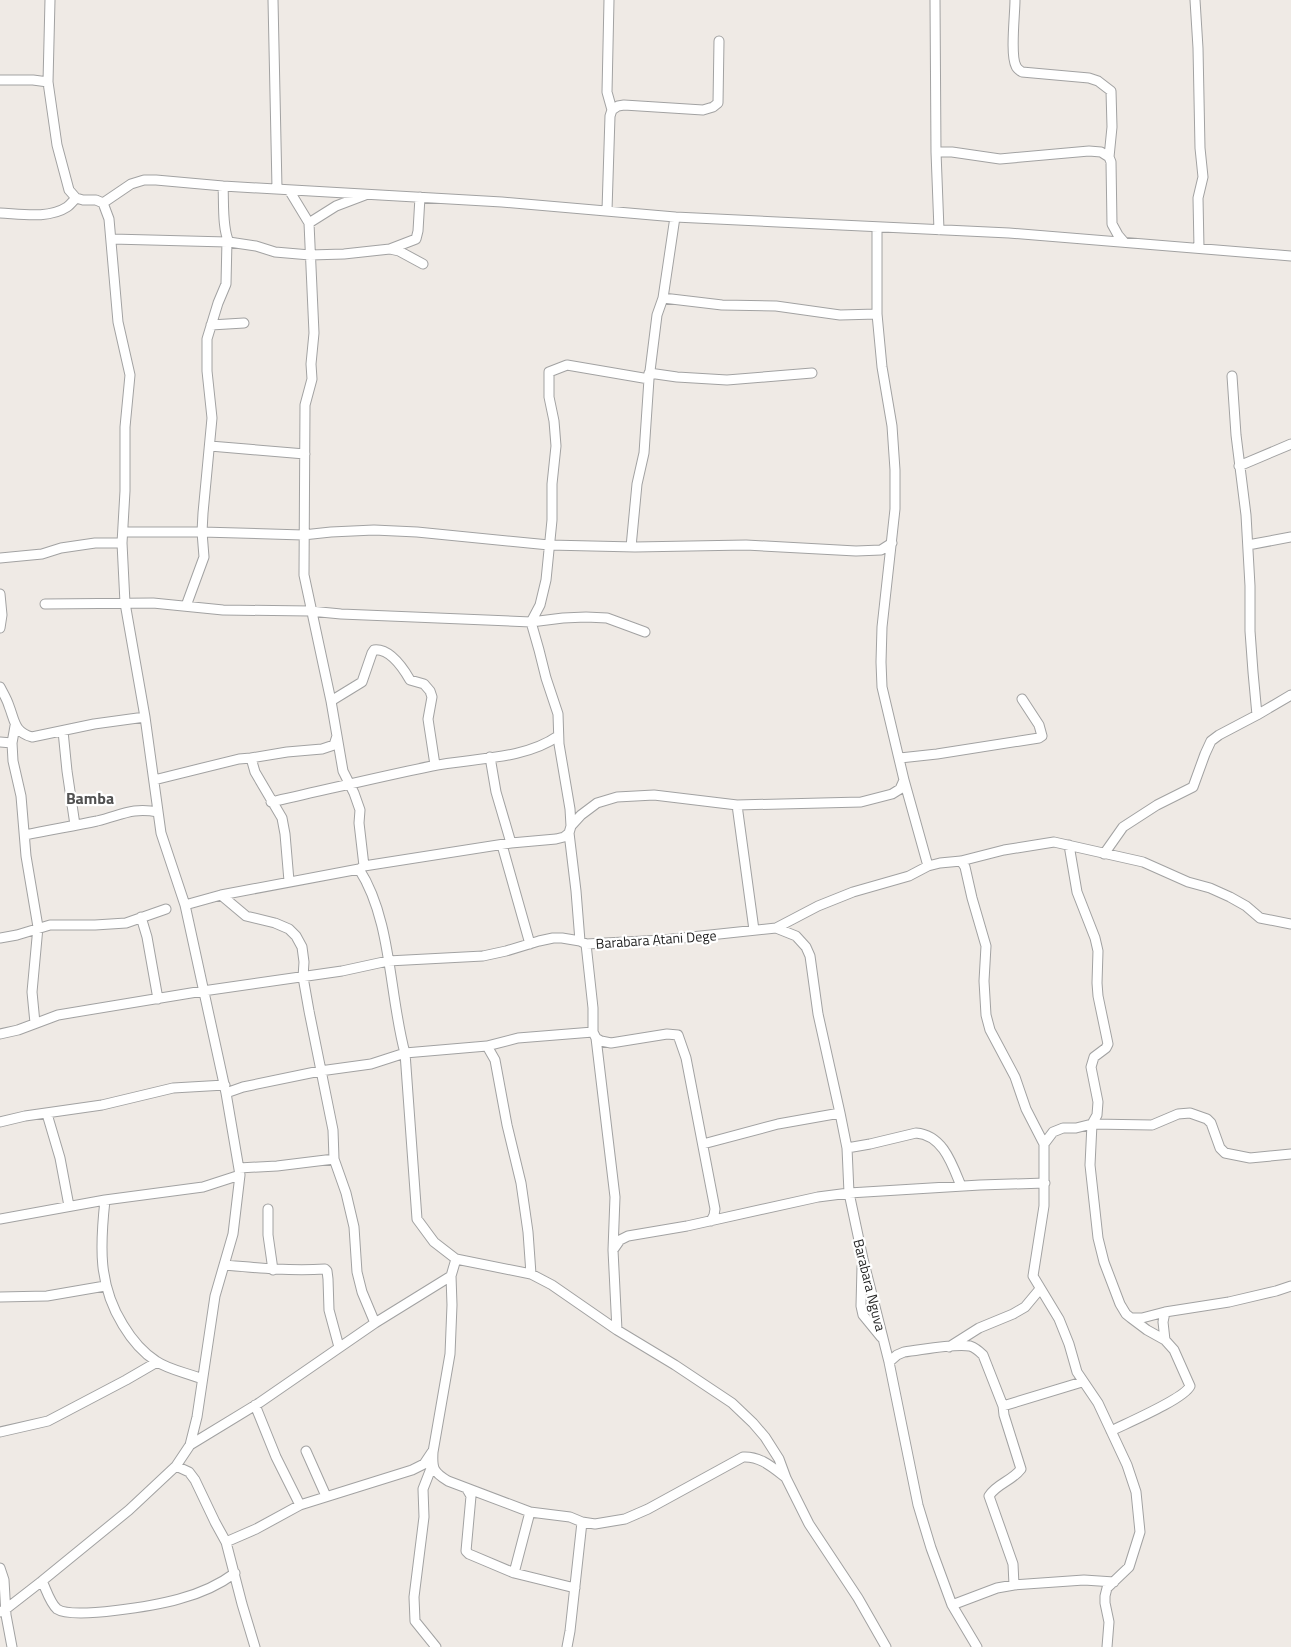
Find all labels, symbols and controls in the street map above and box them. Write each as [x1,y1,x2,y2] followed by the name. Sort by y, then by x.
[66,786,114,810] district label: Bamba
[595,924,717,954] street label: Barabara Atani Dege
[848,1237,892,1333] street label: Barabara Nguva

